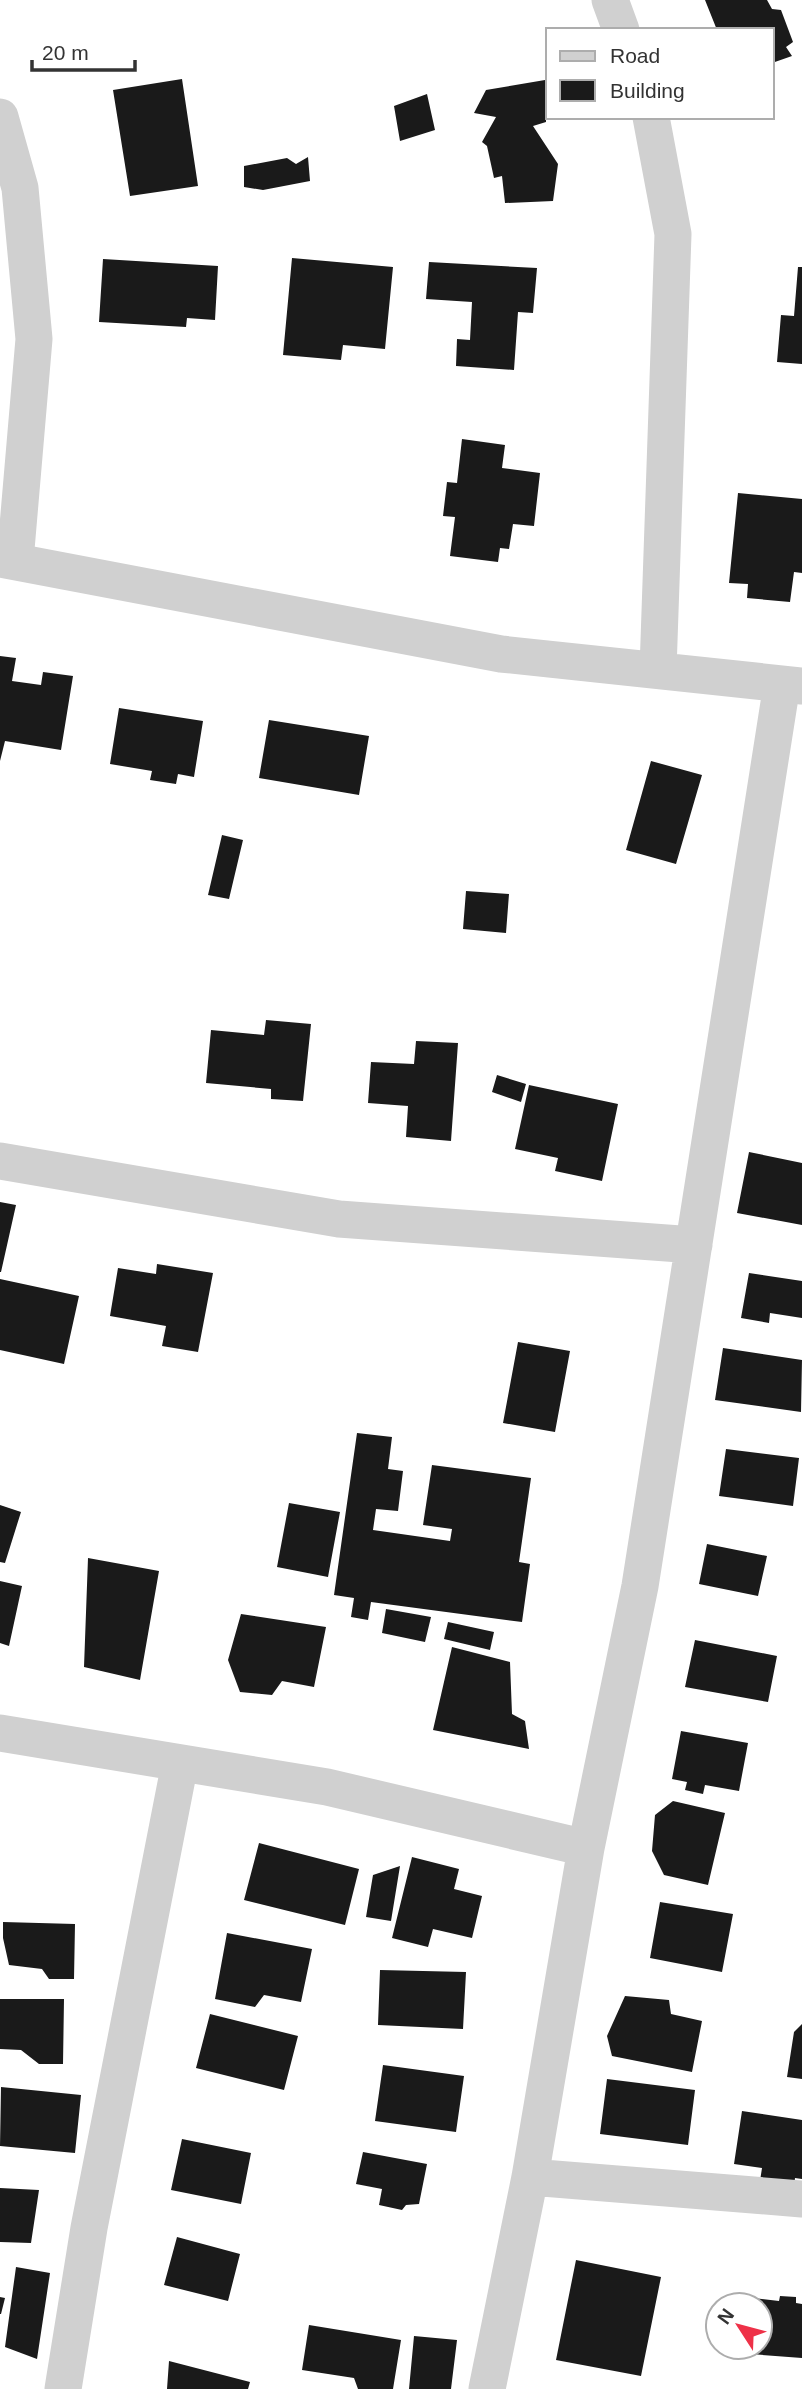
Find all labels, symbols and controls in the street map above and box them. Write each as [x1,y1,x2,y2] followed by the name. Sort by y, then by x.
[32,28,135,72] scale bar
[546,28,774,119] legend
[42,41,89,64] text: 20 m
[610,44,660,67] text: Road
[610,79,685,102] text: Building
[704,2291,774,2361] north arrow
[713,2305,738,2328] text: N

